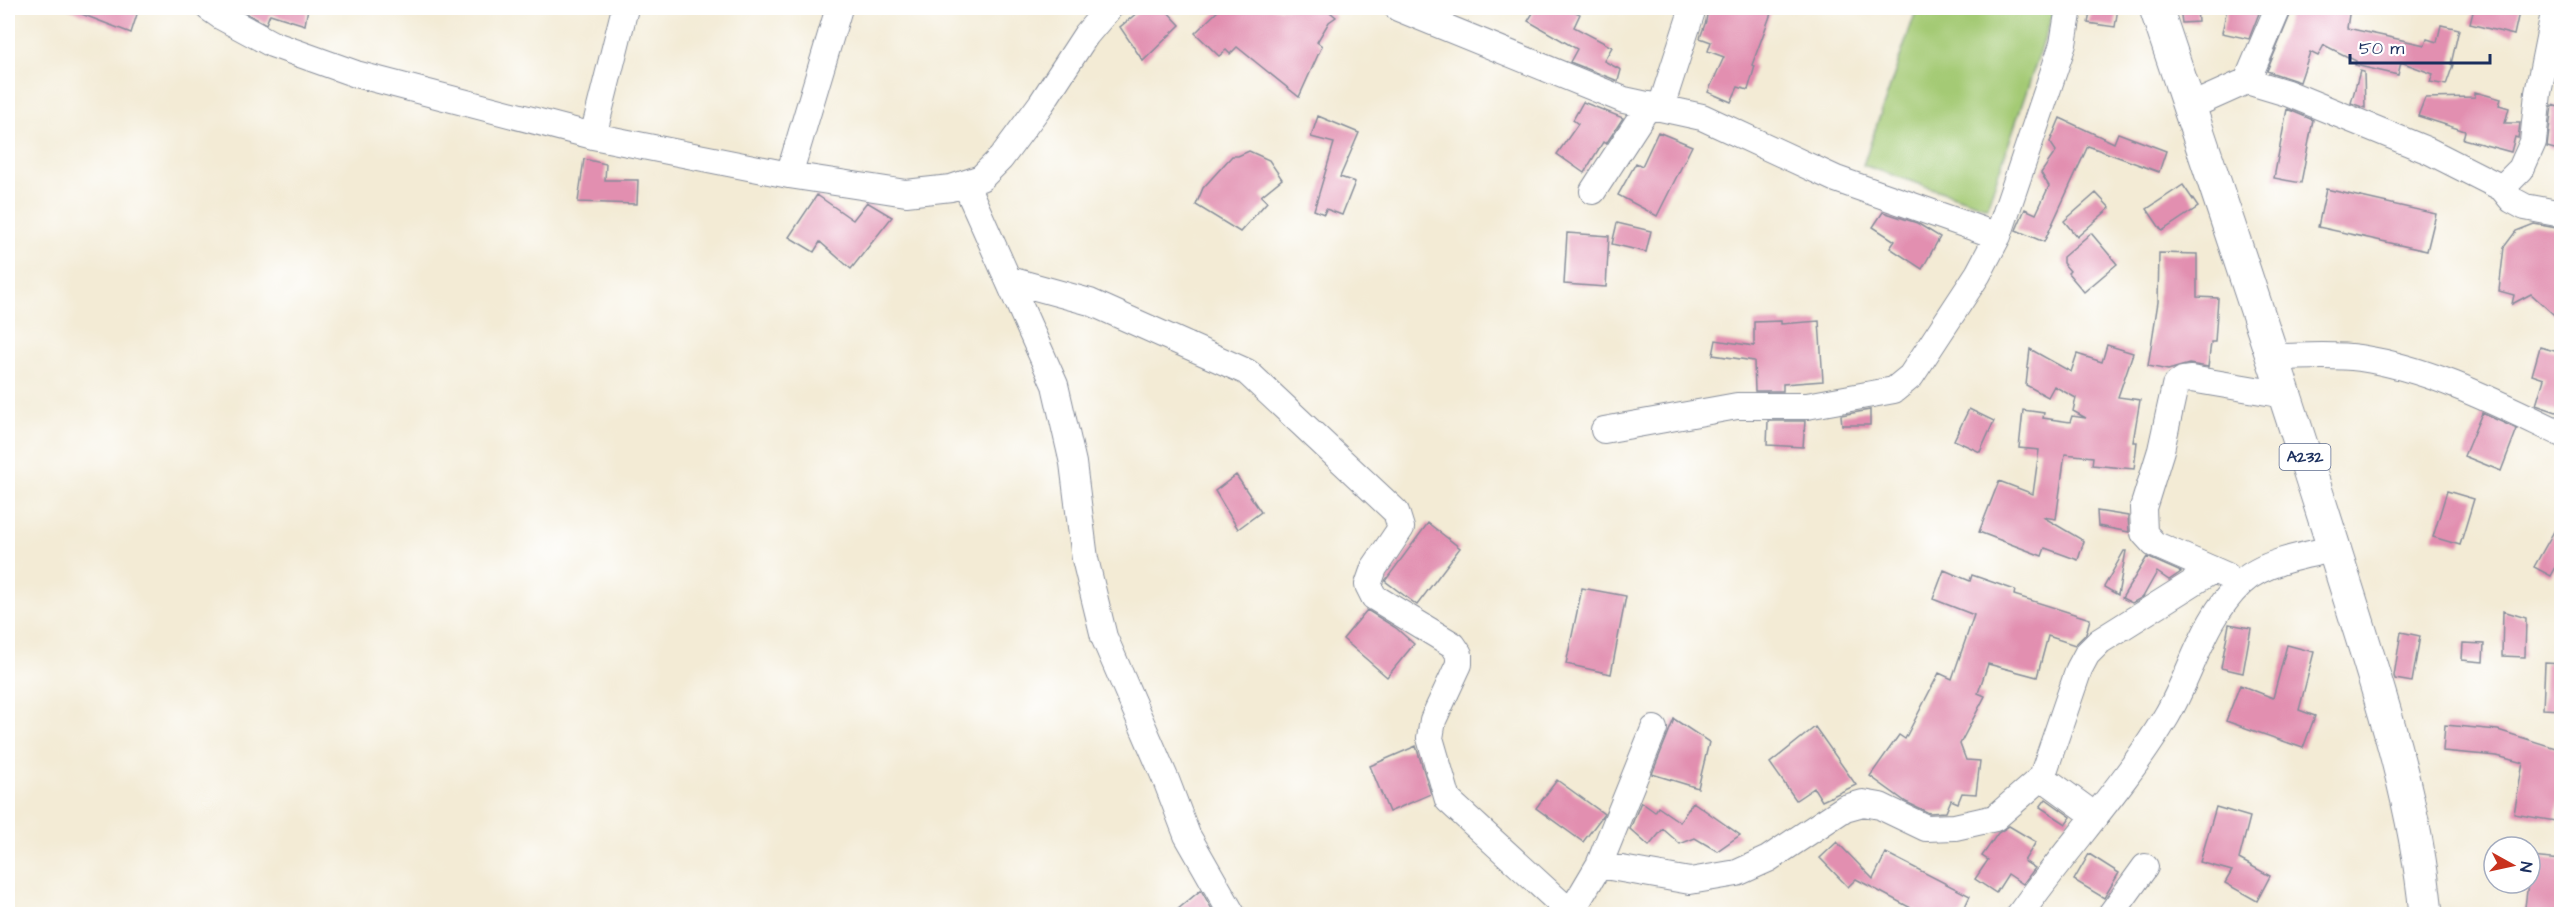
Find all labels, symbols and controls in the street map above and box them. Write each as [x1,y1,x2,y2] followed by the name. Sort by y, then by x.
[2350,27,2490,65] scale bar
[2359,36,2404,61] text: 50 m
[2280,444,2330,470] road number: A232
[2482,835,2542,895] north arrow
[2514,860,2537,873] text: N

